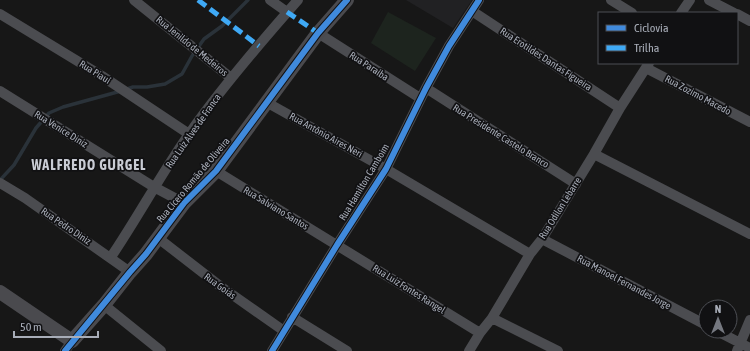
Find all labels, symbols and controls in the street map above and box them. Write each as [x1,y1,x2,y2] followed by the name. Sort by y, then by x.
[598,12,738,64] legend
[154,14,230,78] street label: Rua Jenildo de Medeiros
[634,21,668,35] text: Ciclovia
[498,25,594,93] street label: Rua Erotildes Dantas Figueira
[634,41,659,55] text: Trilha
[347,49,391,83] street label: Rua Paraíba
[77,58,113,86] street label: Rua Piauí
[663,73,733,117] street label: Rua Zozimo Macedo
[163,92,223,170] street label: Rua Luiz Alves de Franca
[451,102,551,170] street label: Rua Presidente Castelo Branco
[32,108,90,150] street label: Rua Venice Diniz
[288,110,364,160] street label: Rua Antônio Aires Neri
[154,135,232,225] street label: Rua Cícero Romão de Oliveira
[337,142,391,222] street label: Rua Hamilton Camboim
[30,157,147,173] district label: WALFREDO GURGEL
[537,175,584,241] street label: Rua Odilon Lebarre
[241,184,311,232] street label: Rua Salviano Santos
[39,205,93,247] street label: Rua Pedro Diniz
[575,253,673,312] street label: Rua Manoel Fernandes Jorge
[371,262,447,316] street label: Rua Luiz Fontes Rangel
[202,271,238,301] street label: Rua Goiás
[698,299,738,339] north arrow
[715,303,721,315] text: N
[14,313,98,339] scale bar
[20,320,42,334] text: 50 m

